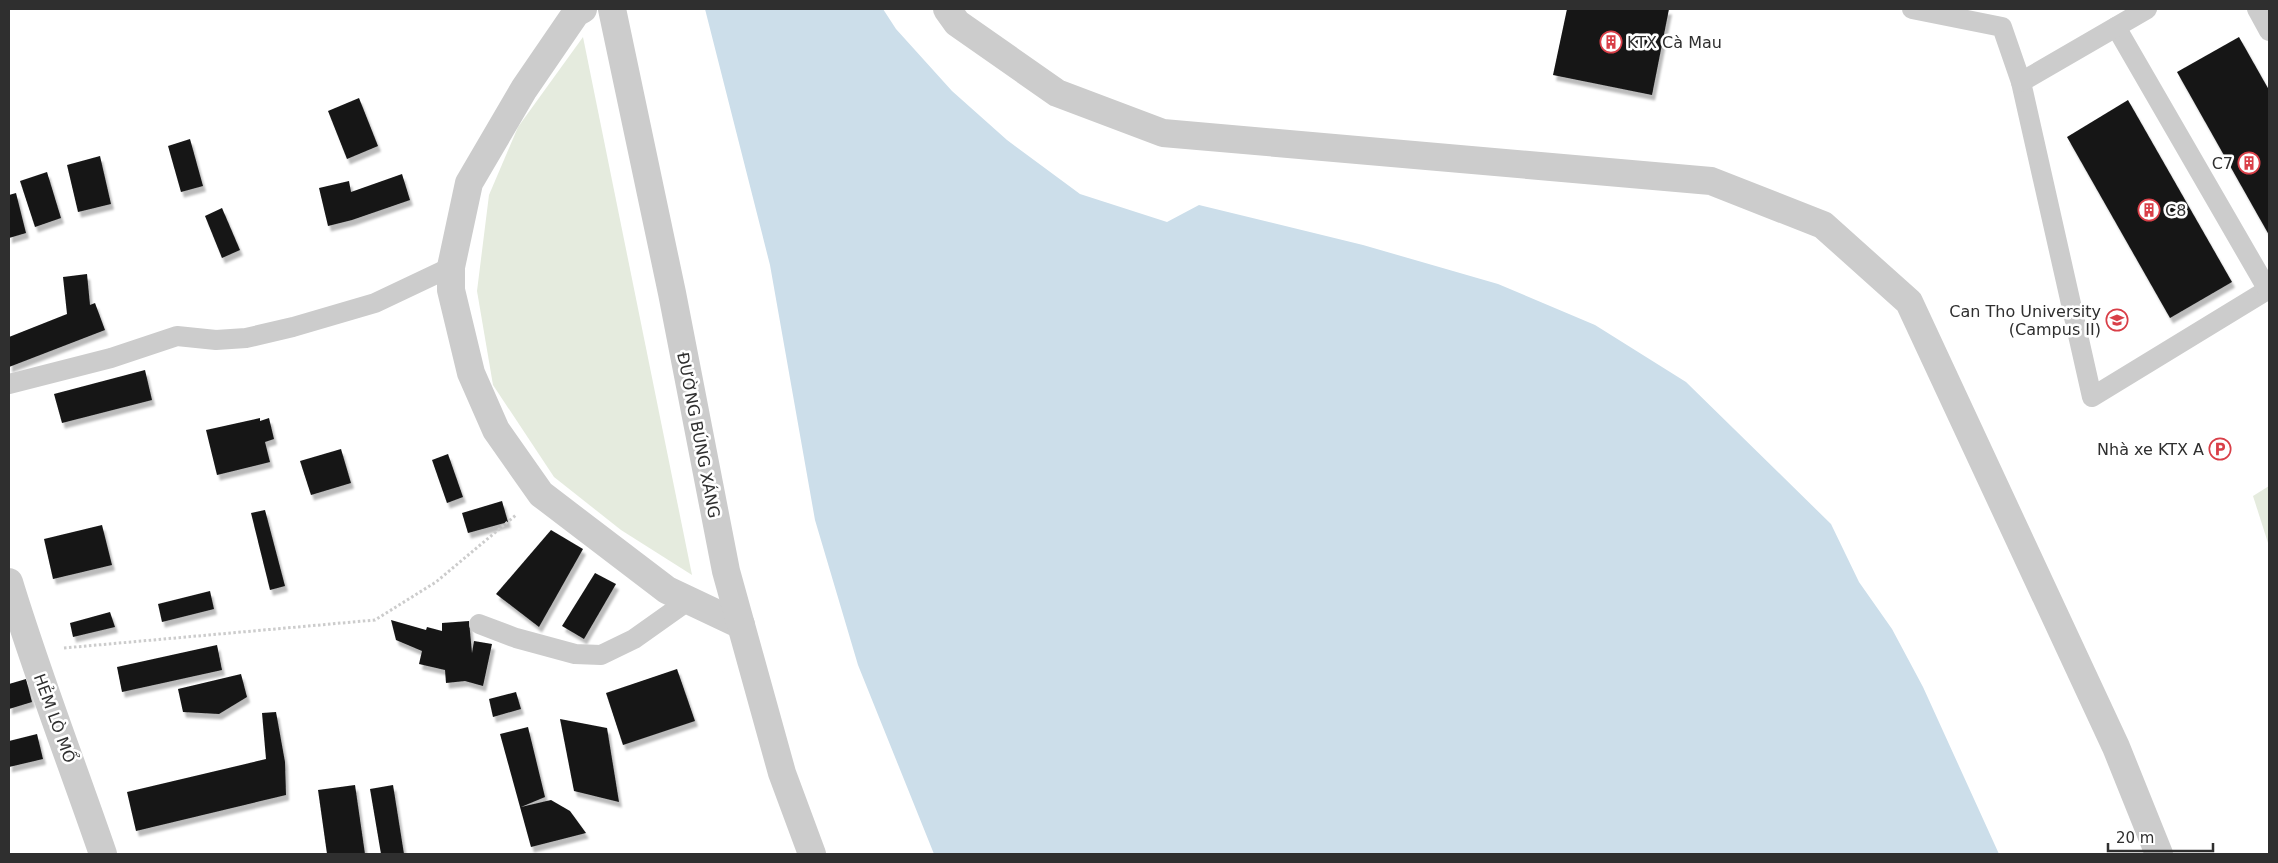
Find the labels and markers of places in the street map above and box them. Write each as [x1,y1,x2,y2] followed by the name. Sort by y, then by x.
[1599,30,1623,54] building icon: KTX Cà Mau
[1627,33,1722,52] place label: KTX Cà Mau
[2237,151,2261,175] building icon: C7
[2212,154,2233,173] place label: C7
[2137,198,2161,222] building icon: C8
[2165,201,2186,220] place label: C8
[1949,302,2101,339] place label: Can Tho University (Campus II)
[2105,308,2129,332] school or university icon: Can Tho University (Campus II)
[2208,437,2232,461] parking icon: Nhà xe KTX A
[2097,440,2204,459] place label: Nhà xe KTX A

